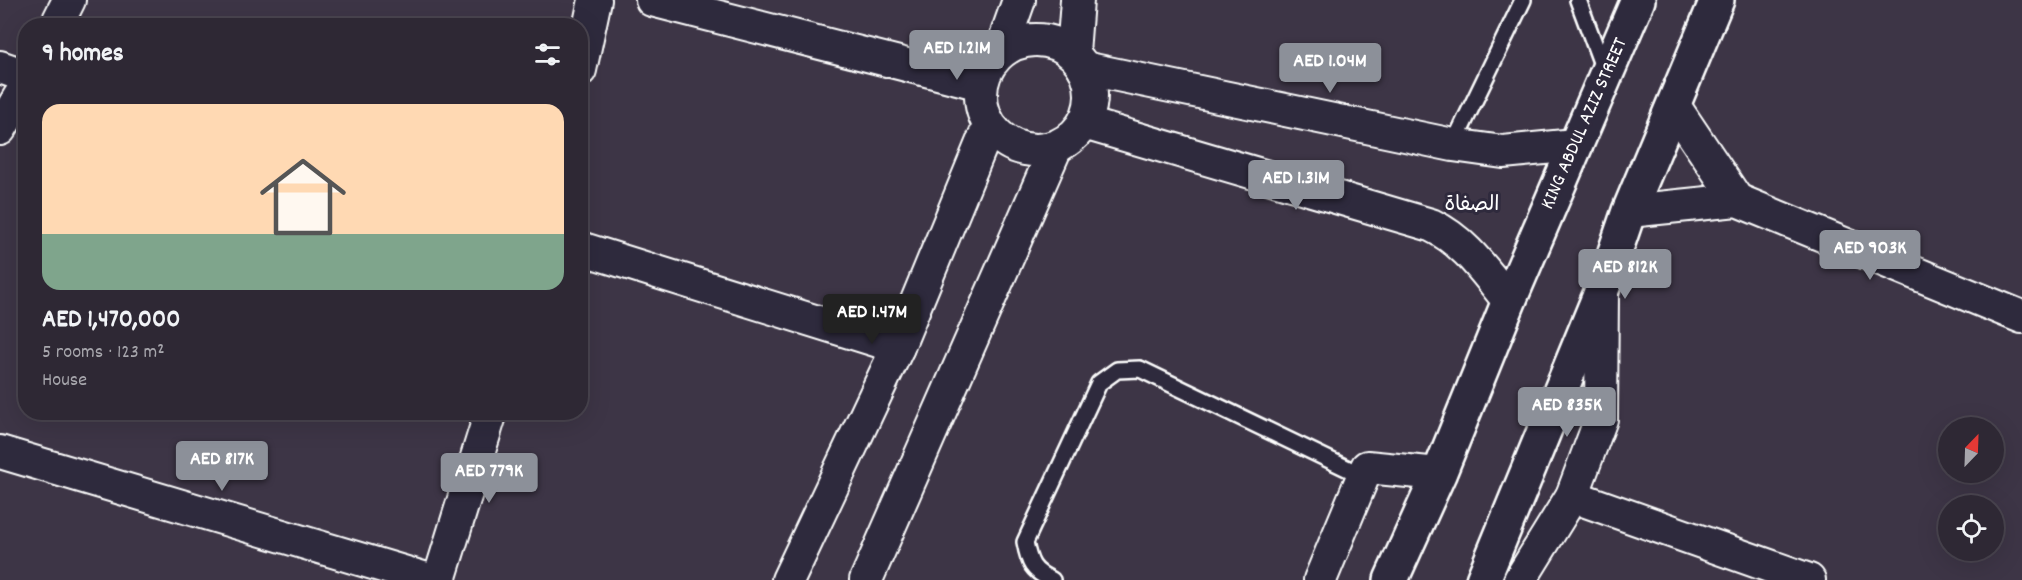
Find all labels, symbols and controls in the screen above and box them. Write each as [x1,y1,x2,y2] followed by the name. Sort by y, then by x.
[888,30,1026,81] pin: AED 1.21M
[1535,34,1635,214] street label: KING ABDUL AZIZ STREET
[923,35,991,63] text: AED 1.21M
[42,36,124,73] text: 9 homes
[531,38,564,71] icon: filters
[1261,43,1399,94] pin: AED 1.04M
[1293,48,1367,76] text: AED 1.04M
[249,143,357,251] icon: home
[1227,160,1365,211] pin: AED 1.31M
[1262,165,1330,193] text: AED 1.31M
[1444,191,1500,221] district label: الصفاة
[1808,230,1932,281] pin: AED 903K
[1833,235,1907,263] text: AED 903K
[1563,249,1687,300] pin: AED 812K
[1592,254,1658,282] text: AED 812K
[803,294,941,345] pin: AED 1.47M
[837,299,907,327] text: AED 1.47M
[42,302,180,339] text: AED 1,470,000
[42,339,165,367] text: 5 rooms · 123 m²
[42,367,87,395] text: House
[1505,387,1629,438] pin: AED 835K
[1532,392,1602,420] text: AED 835K
[1938,417,2004,483] north arrow
[1938,417,2004,561] map controls
[160,441,284,492] pin: AED 817K
[190,446,254,474] text: AED 817K
[427,453,551,504] pin: AED 779K
[455,458,523,486] text: AED 779K
[1938,495,2004,561] button: locate

